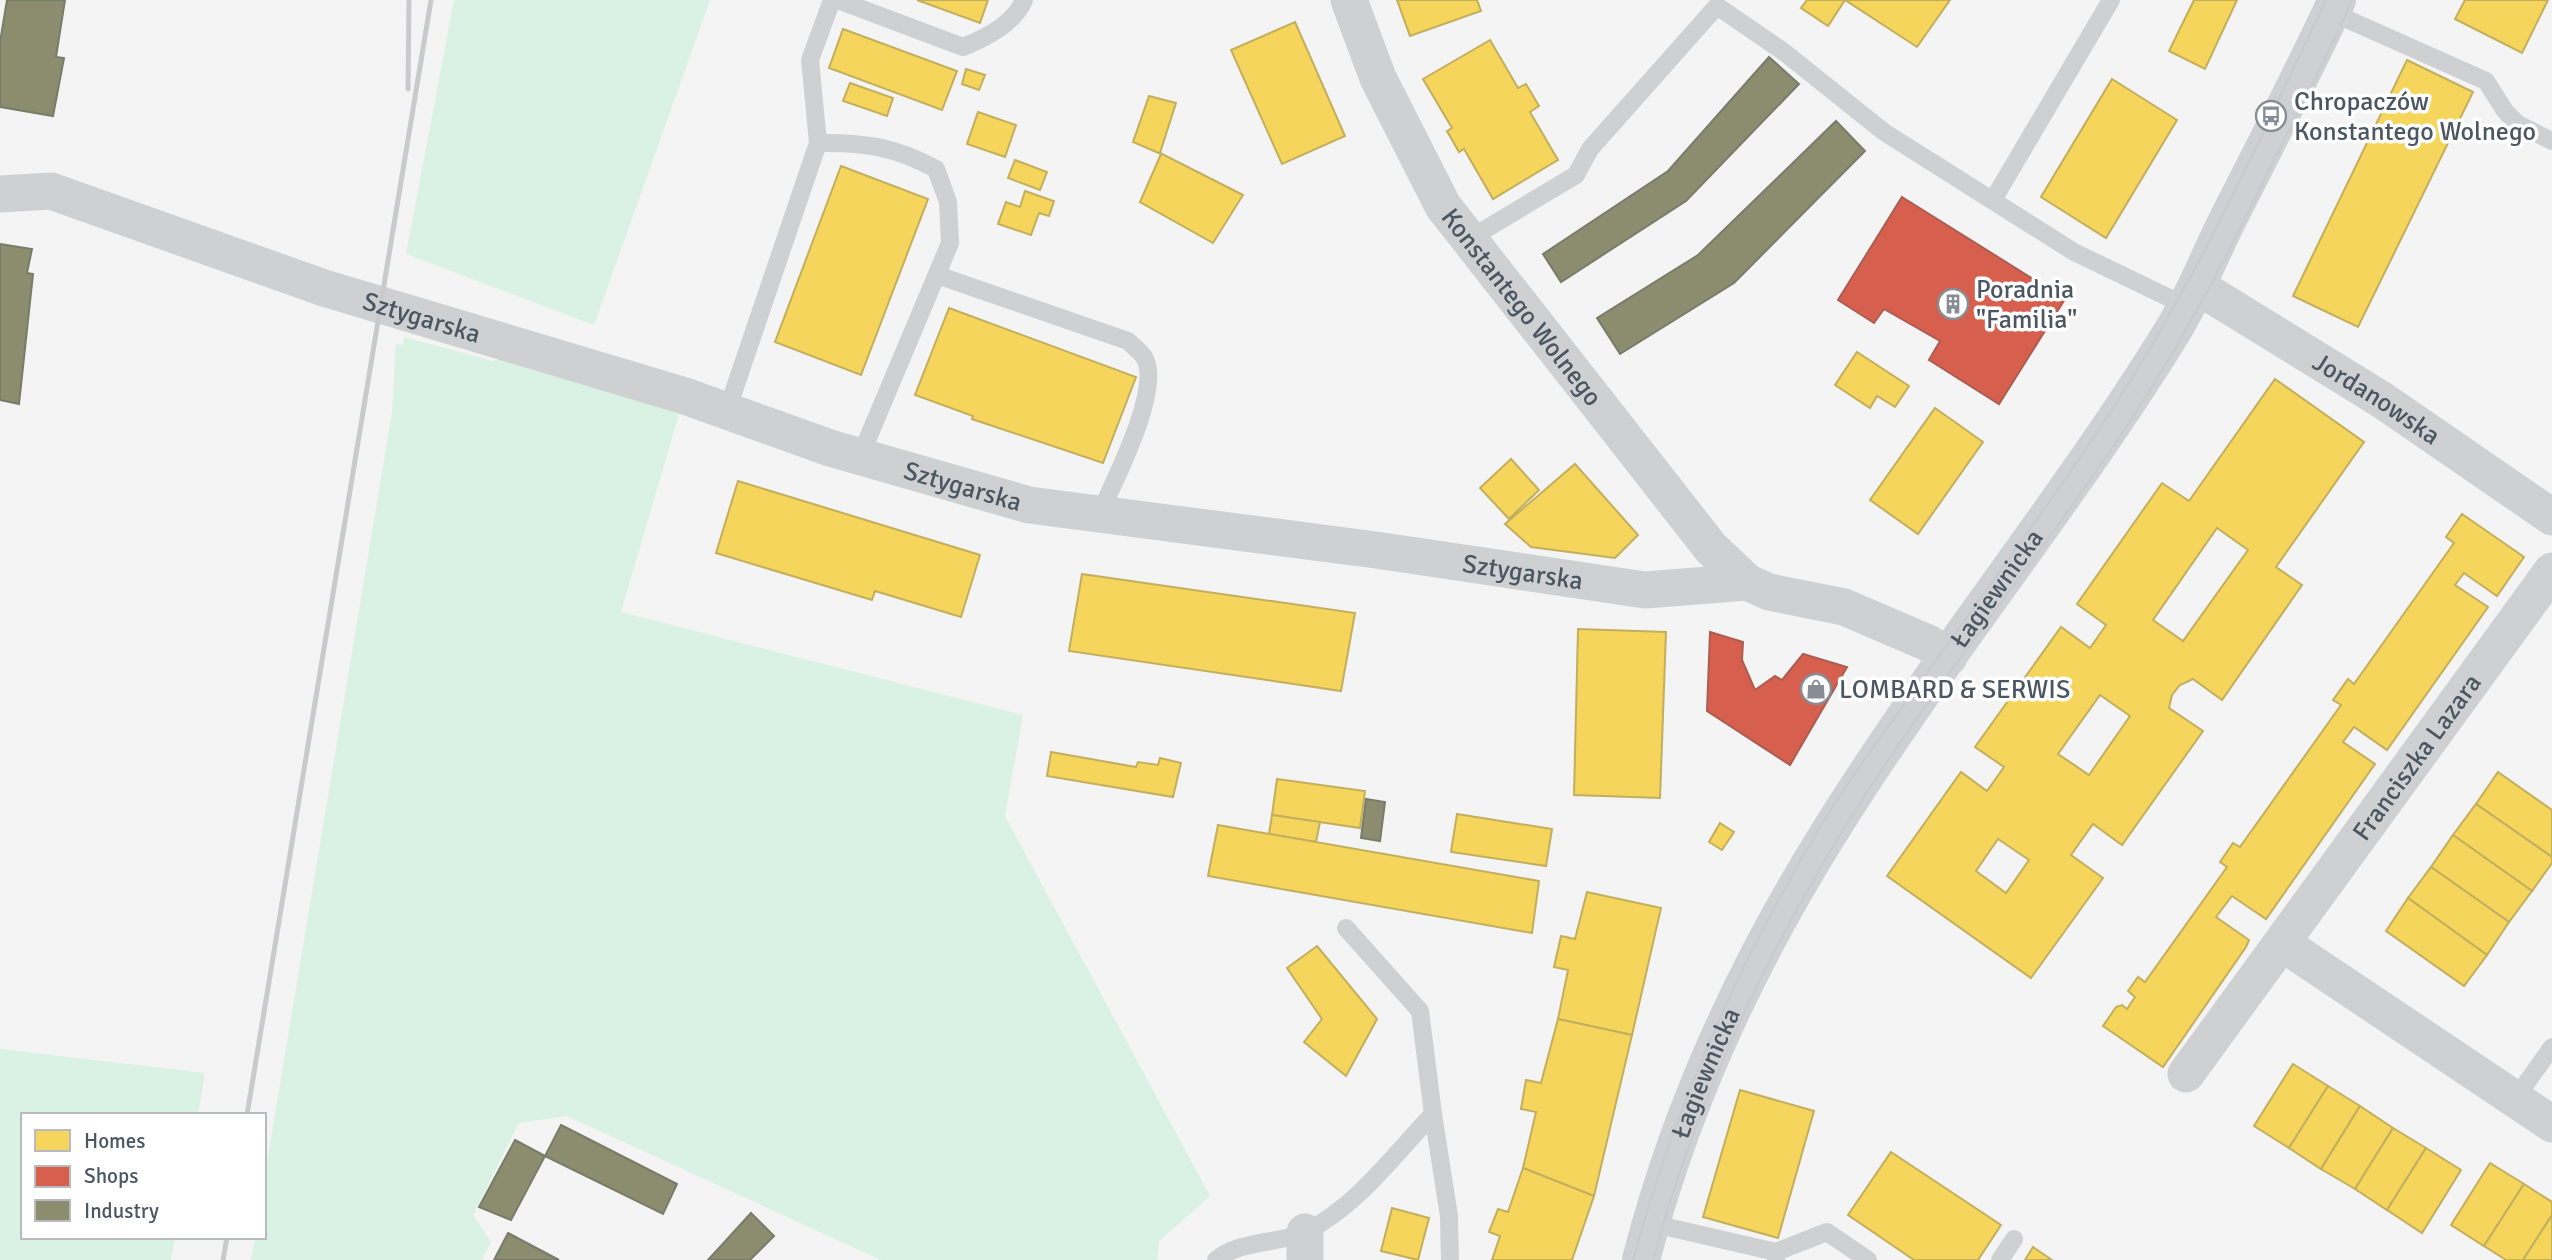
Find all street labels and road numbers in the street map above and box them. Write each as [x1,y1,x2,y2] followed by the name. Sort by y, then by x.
[1434,202,1609,413] street label: Konstantego Wolnego
[359,286,484,351] street label: Sztygarska
[2307,346,2446,452] street label: Jordanowska
[900,455,1025,519] street label: Sztygarska
[1944,523,2051,654] street label: Łagiewnicka
[1460,548,1585,598] street label: Sztygarska
[2346,668,2489,847] street label: Franciszka Lazara
[1665,1003,1748,1143] street label: Łagiewnicka

